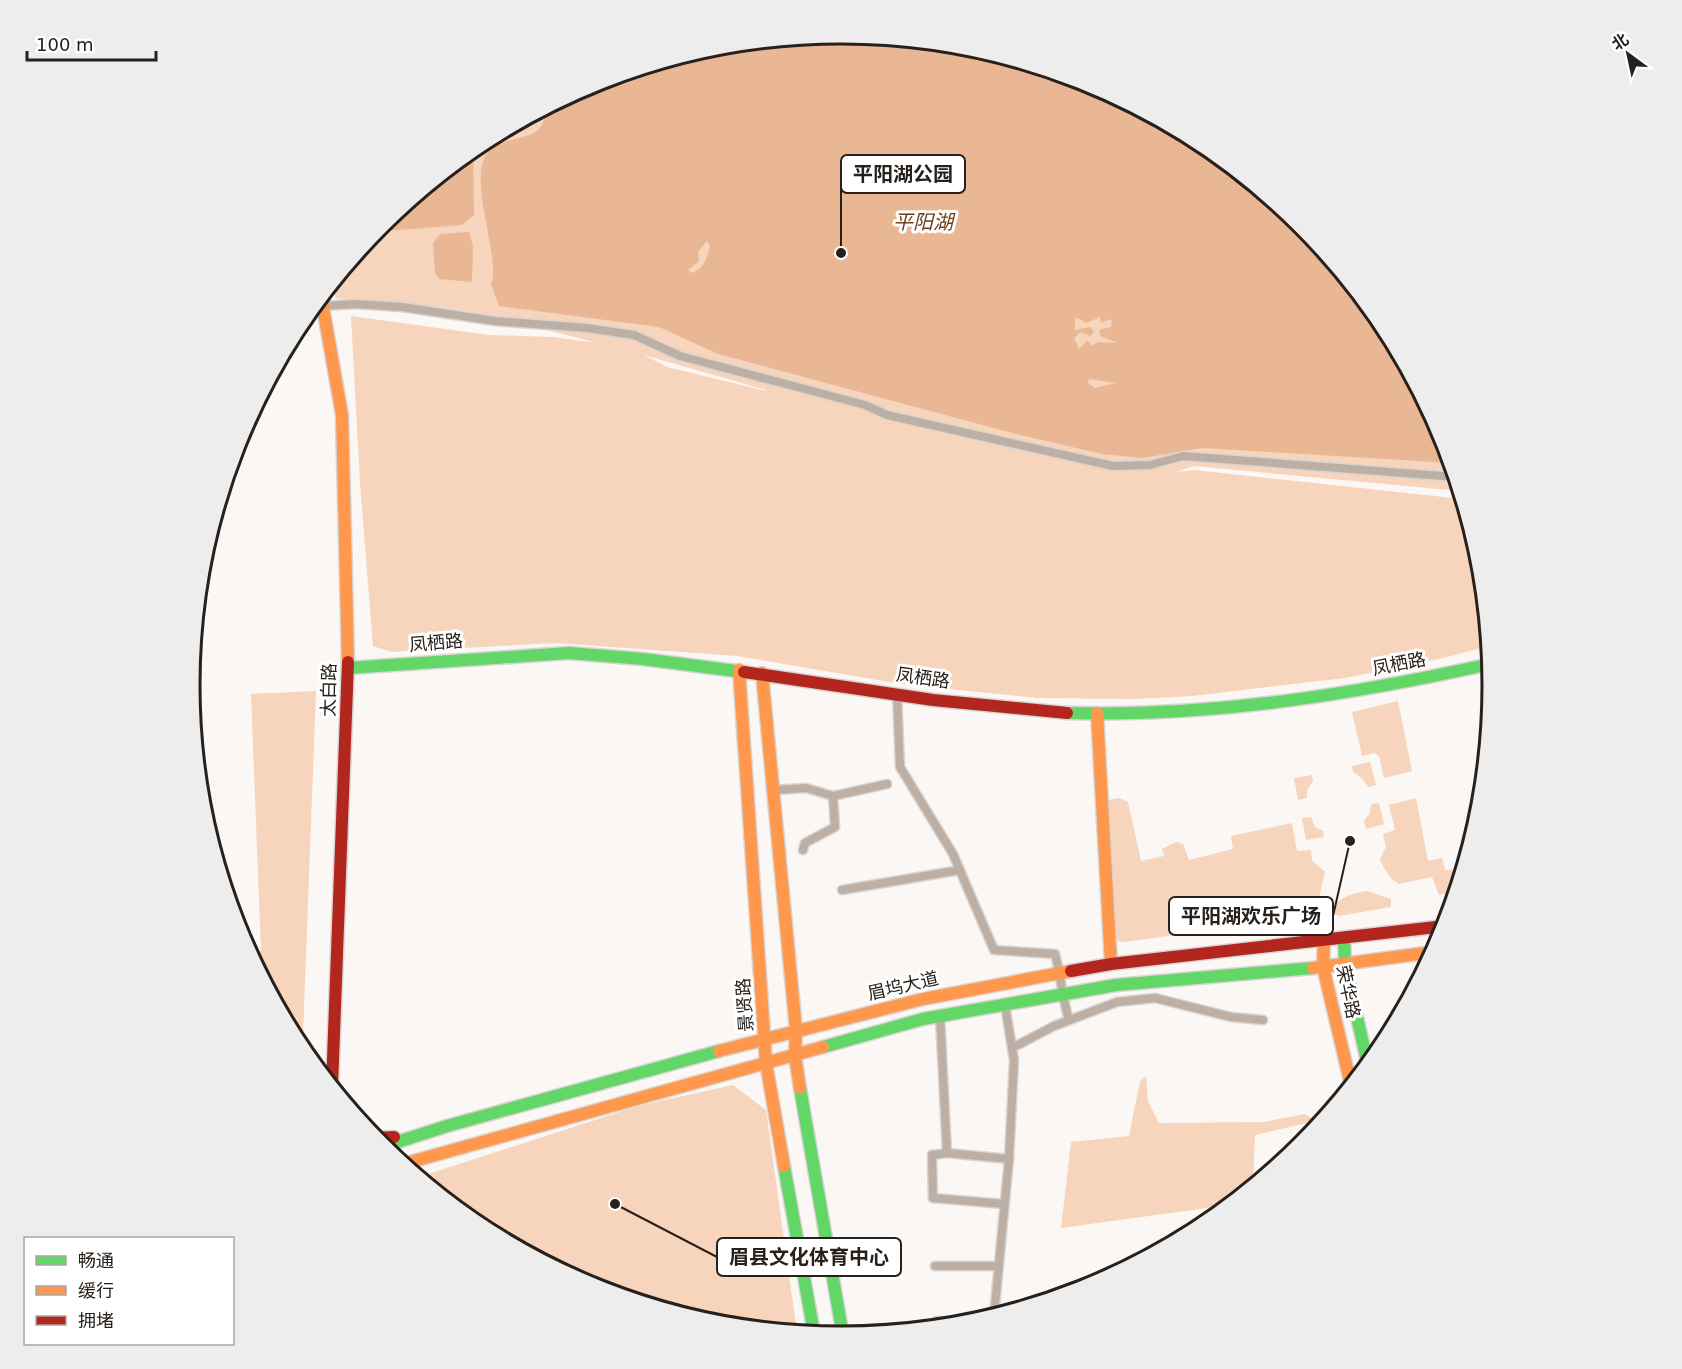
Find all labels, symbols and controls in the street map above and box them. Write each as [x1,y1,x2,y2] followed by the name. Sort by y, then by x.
[27,24,156,62] scale bar
[1598,24,1658,84] north arrow
[1608,30,1632,54] text: 北
[36,34,94,55] text: 100 m
[841,155,965,193] callout: 平阳湖公园
[853,162,953,186] text: 平阳湖公园
[893,210,956,234] water label: 平阳湖
[408,630,464,655] street label: 凤栖路
[1370,648,1427,679] street label: 凤栖路
[318,663,339,717] street label: 太白路
[895,663,951,692] street label: 凤栖路
[1169,897,1333,935] callout: 平阳湖欢乐广场
[1181,904,1321,928] text: 平阳湖欢乐广场
[1333,963,1364,1020] street label: 荣华路
[865,967,940,1004] street label: 眉坞大道
[732,977,757,1033] street label: 景贤路
[24,1237,234,1345] legend
[717,1238,901,1276] callout: 眉县文化体育中心
[729,1245,889,1269] text: 眉县文化体育中心
[78,1250,114,1271] text: 畅通
[78,1280,114,1301] text: 缓行
[78,1310,114,1331] text: 拥堵

